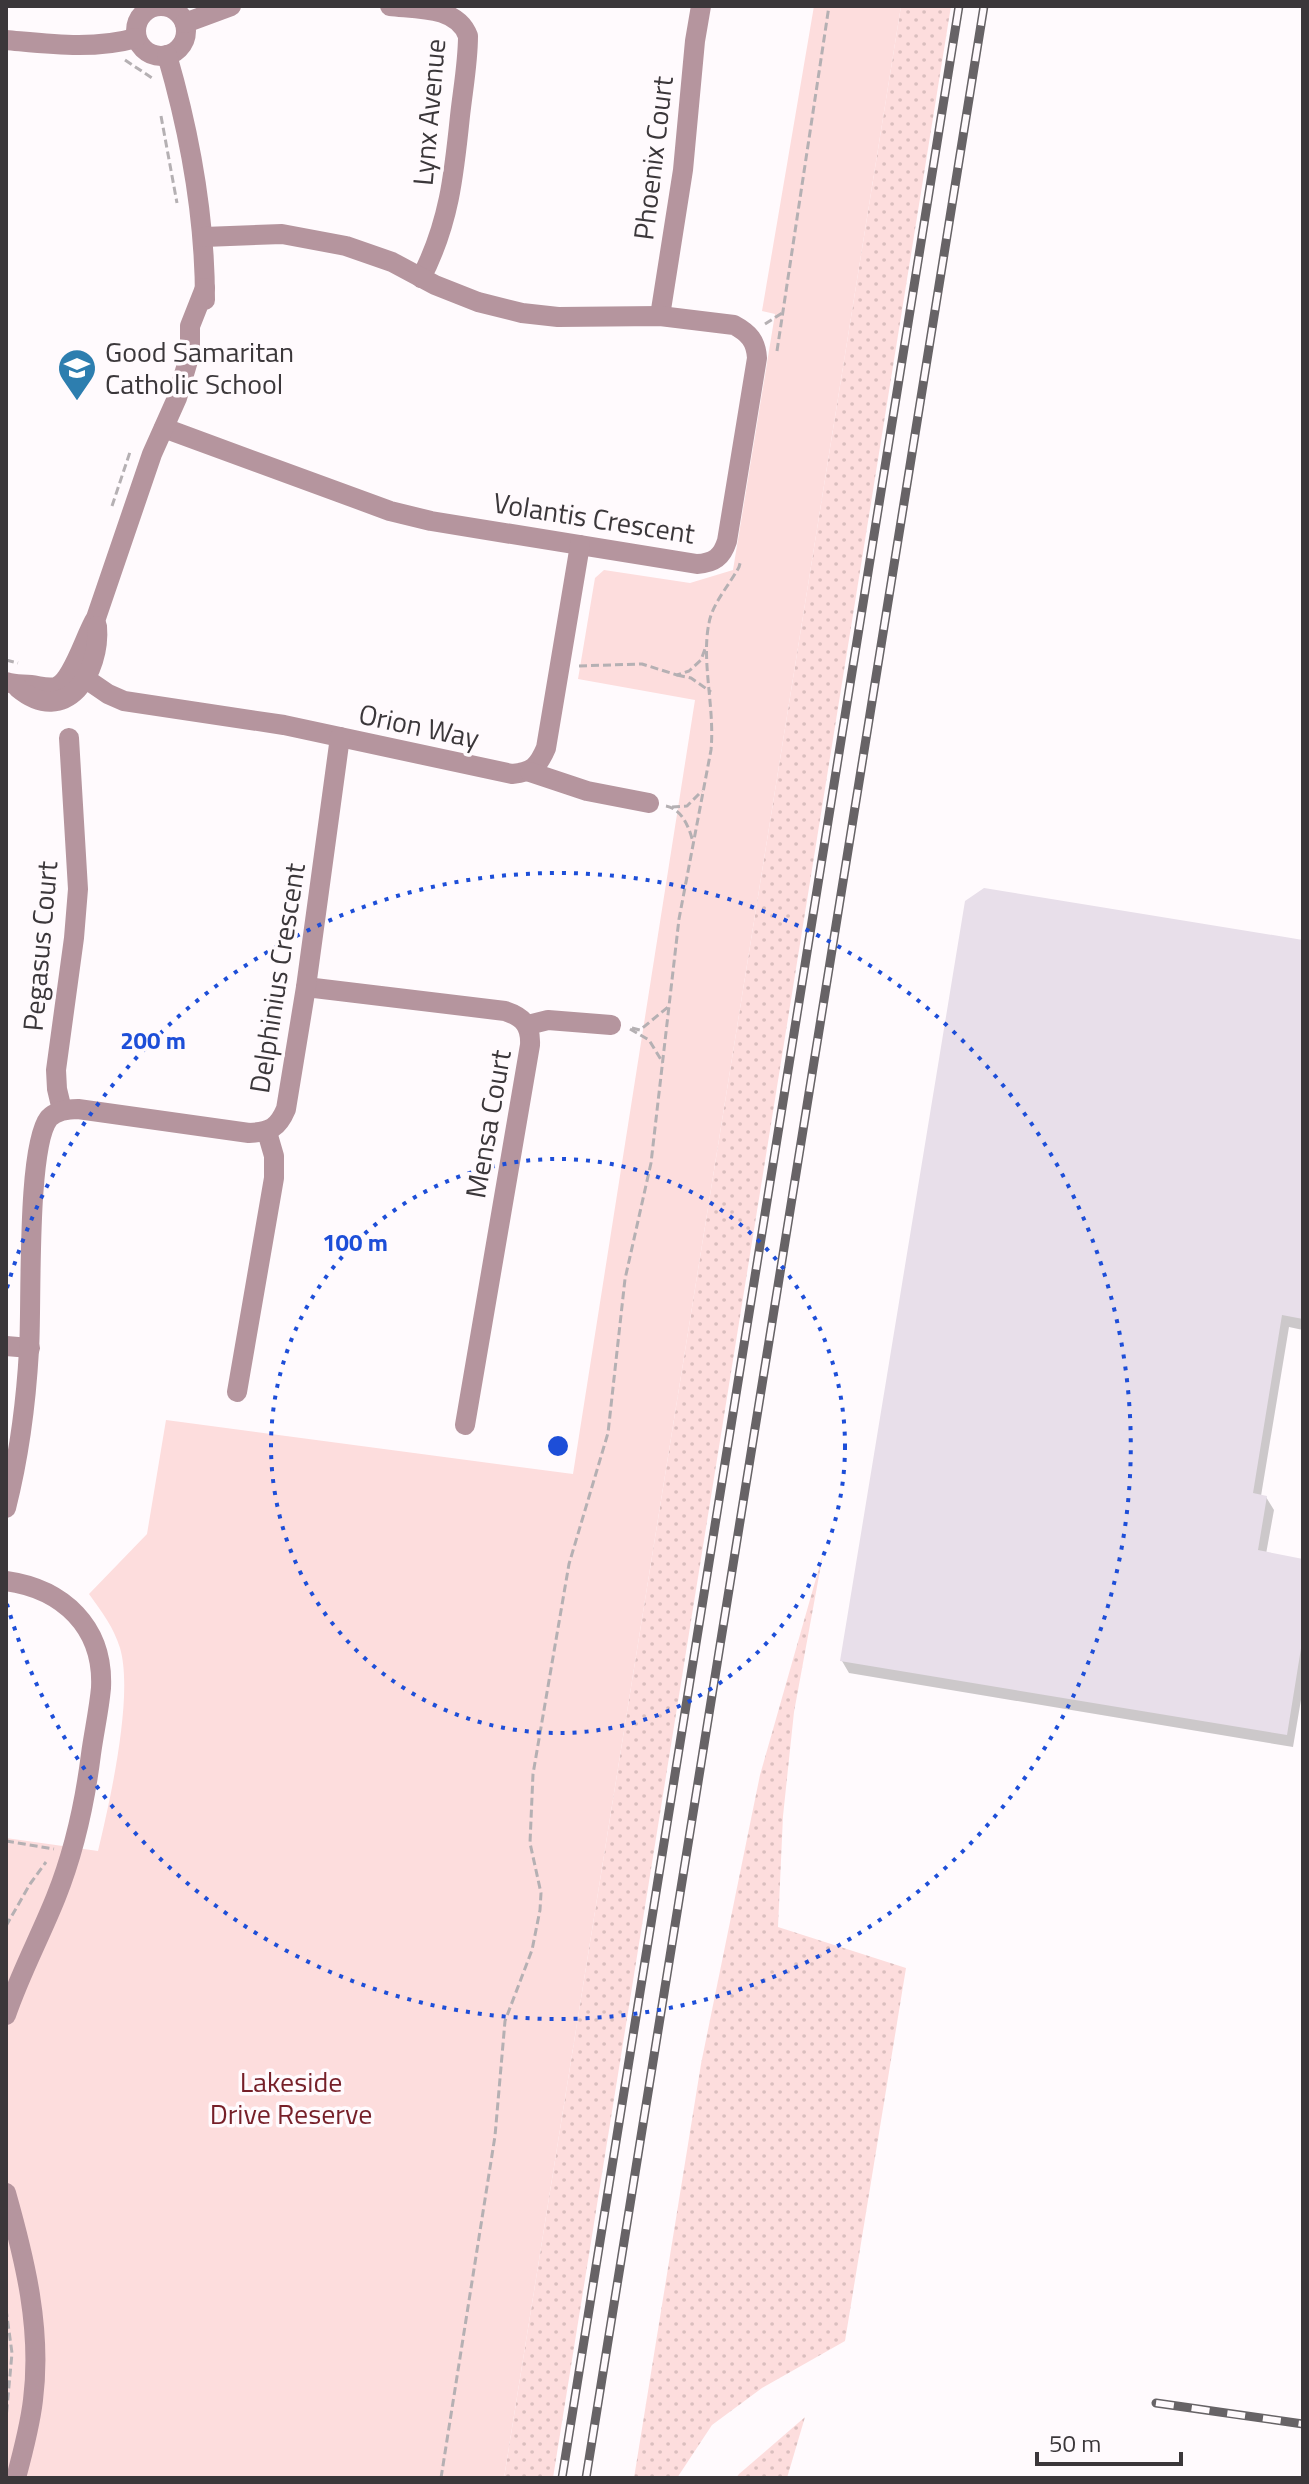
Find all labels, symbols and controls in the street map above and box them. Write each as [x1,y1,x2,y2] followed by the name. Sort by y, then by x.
[401,37,456,187] street label: Lynx Avenue
[621,73,684,242] street label: Phoenix Court
[105,330,294,405] place label: Good Samaritan Catholic School
[56,347,98,402] school or university icon: Good Samaritan Catholic School
[490,480,698,555] street label: Volantis Crescent
[355,692,483,759] street label: Orion Way
[11,859,68,1033] street label: Pegasus Court
[237,860,316,1096] street label: Delphinius Crescent
[120,1022,186,1058] text: 200 m
[453,1046,522,1201] street label: Mensa Court
[322,1224,388,1260] text: 100 m
[544,1432,572,1460] centre of rings
[210,2060,372,2135] park label: Lakeside Drive Reserve
[1037,2416,1181,2466] scale bar
[1049,2425,1101,2461] text: 50 m

